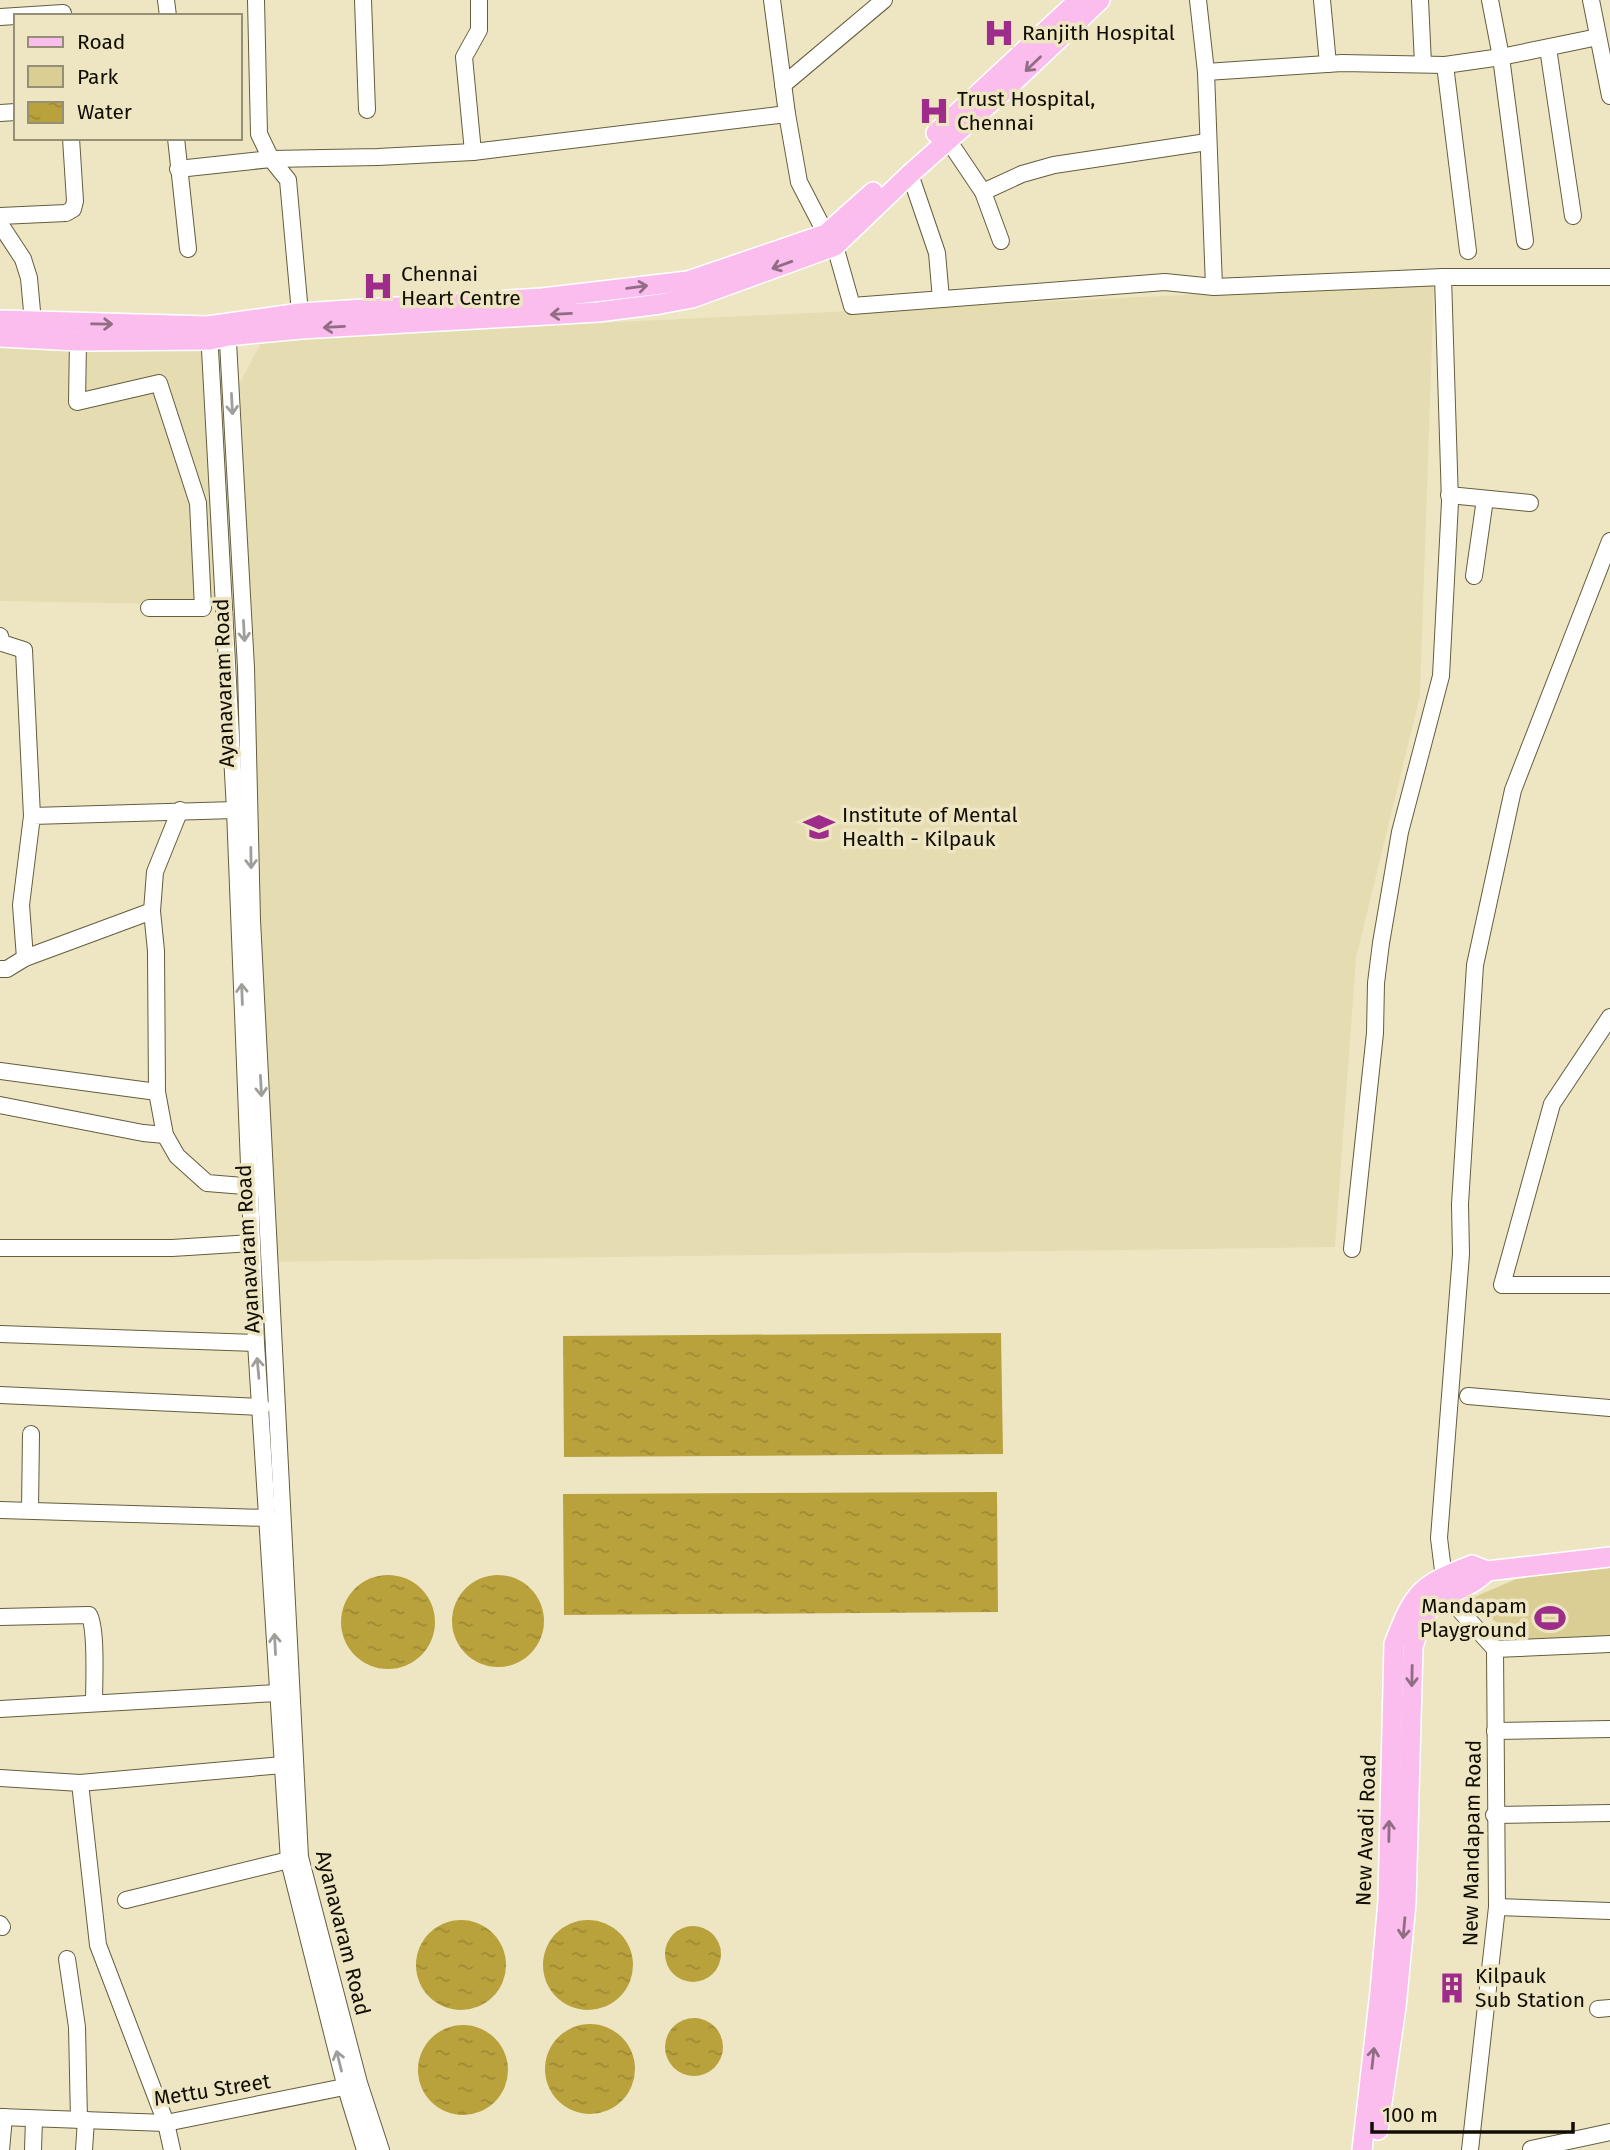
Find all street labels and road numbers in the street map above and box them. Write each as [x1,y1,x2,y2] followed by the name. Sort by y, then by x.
[208,598,240,768] street label: Ayanavaram Road
[231,1164,265,1334] street label: Ayanavaram Road
[1457,1740,1487,1946] street label: New Mandapam Road
[1350,1753,1382,1907] street label: New Avadi Road
[310,1848,376,2018] street label: Ayanavaram Road
[152,2068,273,2112] street label: Mettu Street

